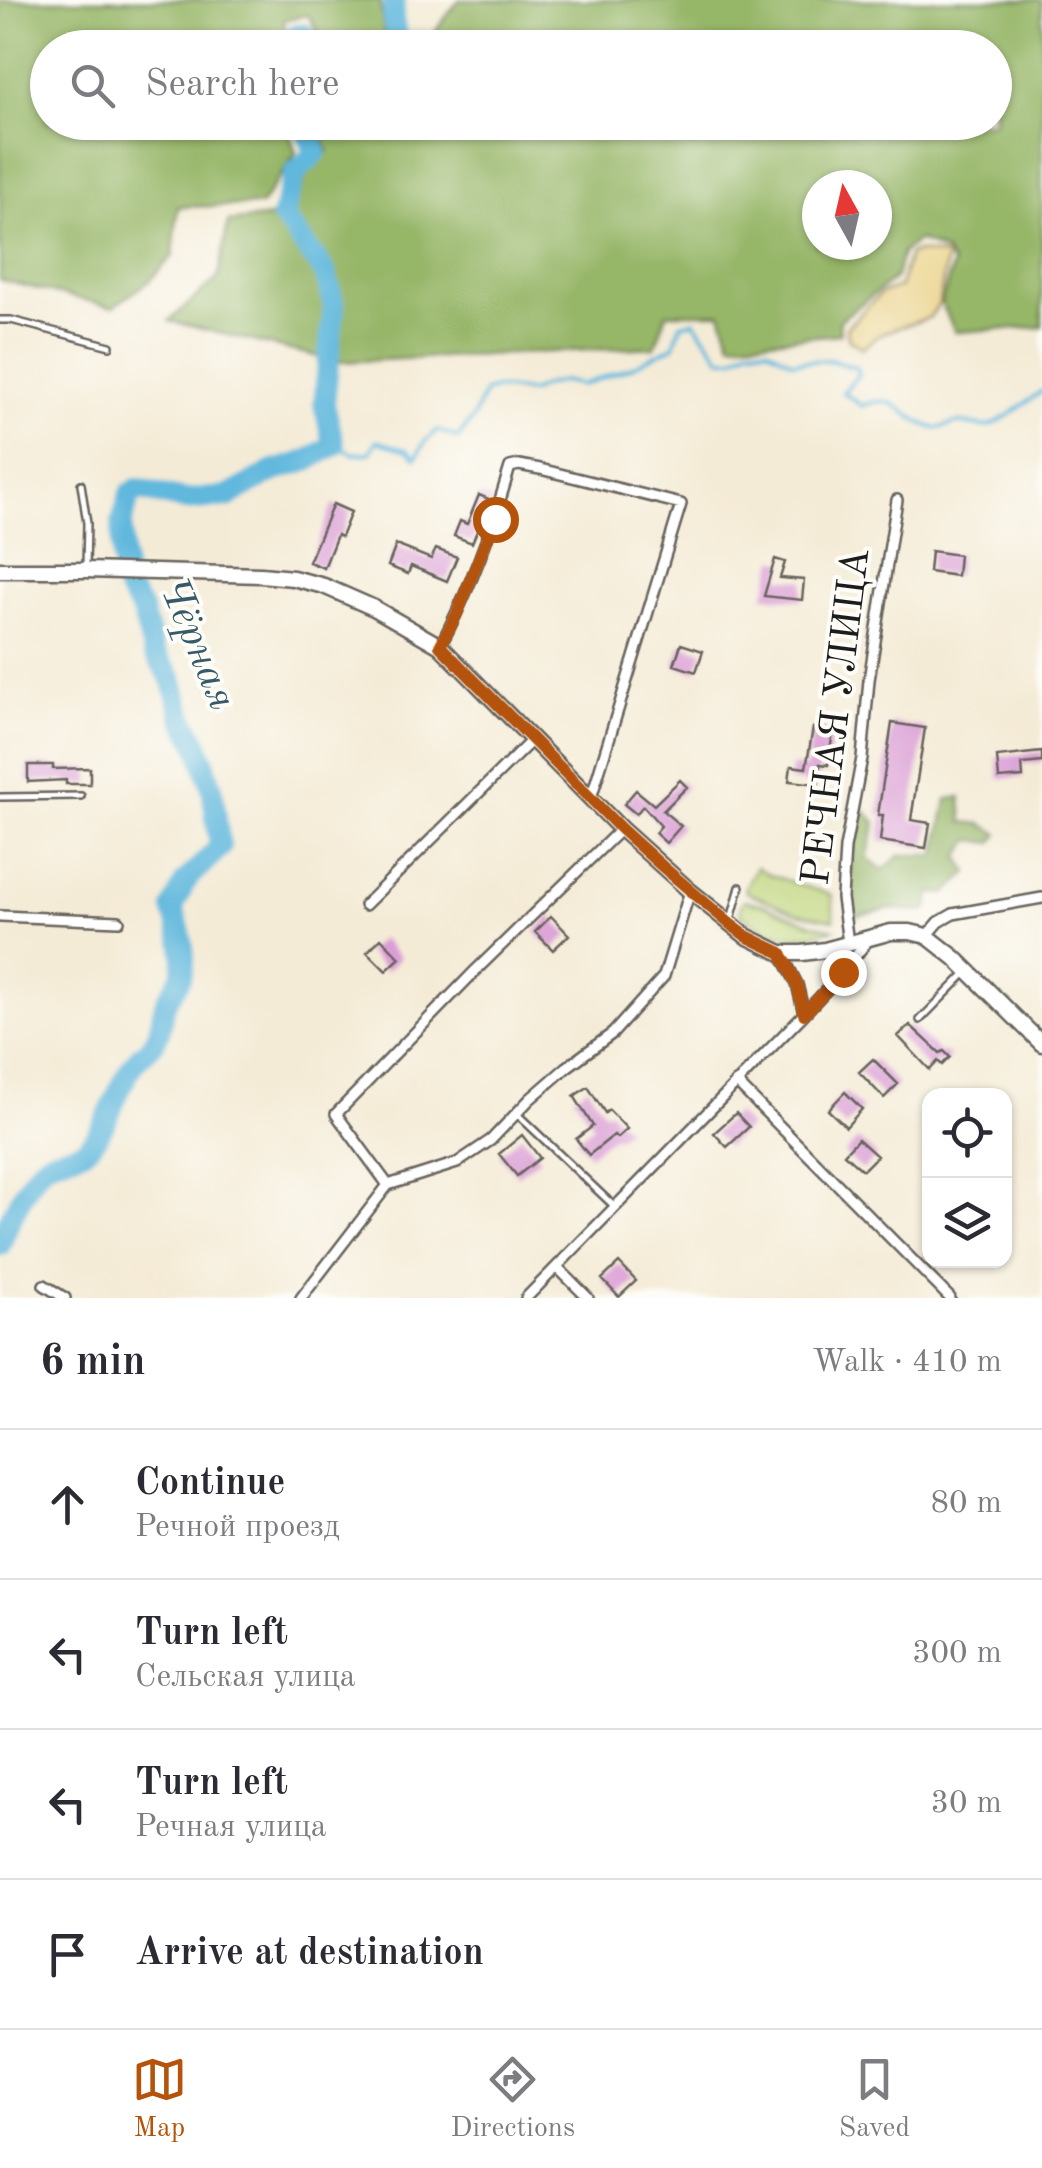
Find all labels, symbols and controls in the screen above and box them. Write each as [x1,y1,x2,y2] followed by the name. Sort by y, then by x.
[30,30,1012,140] search box
[65,58,120,113] icon: search
[145,66,340,104] text: Search here
[802,170,892,260] north arrow
[473,497,519,543] route start
[797,546,879,888] street label: РЕЧНАЯ УЛИЦА
[149,572,243,716] water label: Чёрная
[821,950,867,996] route end
[922,1088,1012,1268] map controls
[922,1088,1012,1178] button: locate
[922,1178,1012,1268] button: layers
[40,1342,146,1384] text: 6 min
[812,1347,1002,1379] text: Walk · 410 m
[135,1465,285,1503] text: Continue
[40,1477,95,1532] icon: ahead
[931,1488,1002,1520] text: 80 m
[135,1512,340,1544] text: Речной проезд
[135,1615,288,1653] text: Turn left
[40,1627,95,1682] icon: left
[912,1638,1002,1670] text: 300 m
[135,1662,355,1694] text: Сельская улица
[135,1765,288,1803] text: Turn left
[40,1777,95,1832] icon: left
[931,1788,1002,1820] text: 30 m
[135,1812,327,1844] text: Речная улица
[40,1927,95,1982] icon: arrive
[135,1935,484,1973] text: Arrive at destination
[132,2052,187,2147] tab: Map
[451,2052,575,2147] tab: Directions
[839,2052,910,2147] tab: Saved

